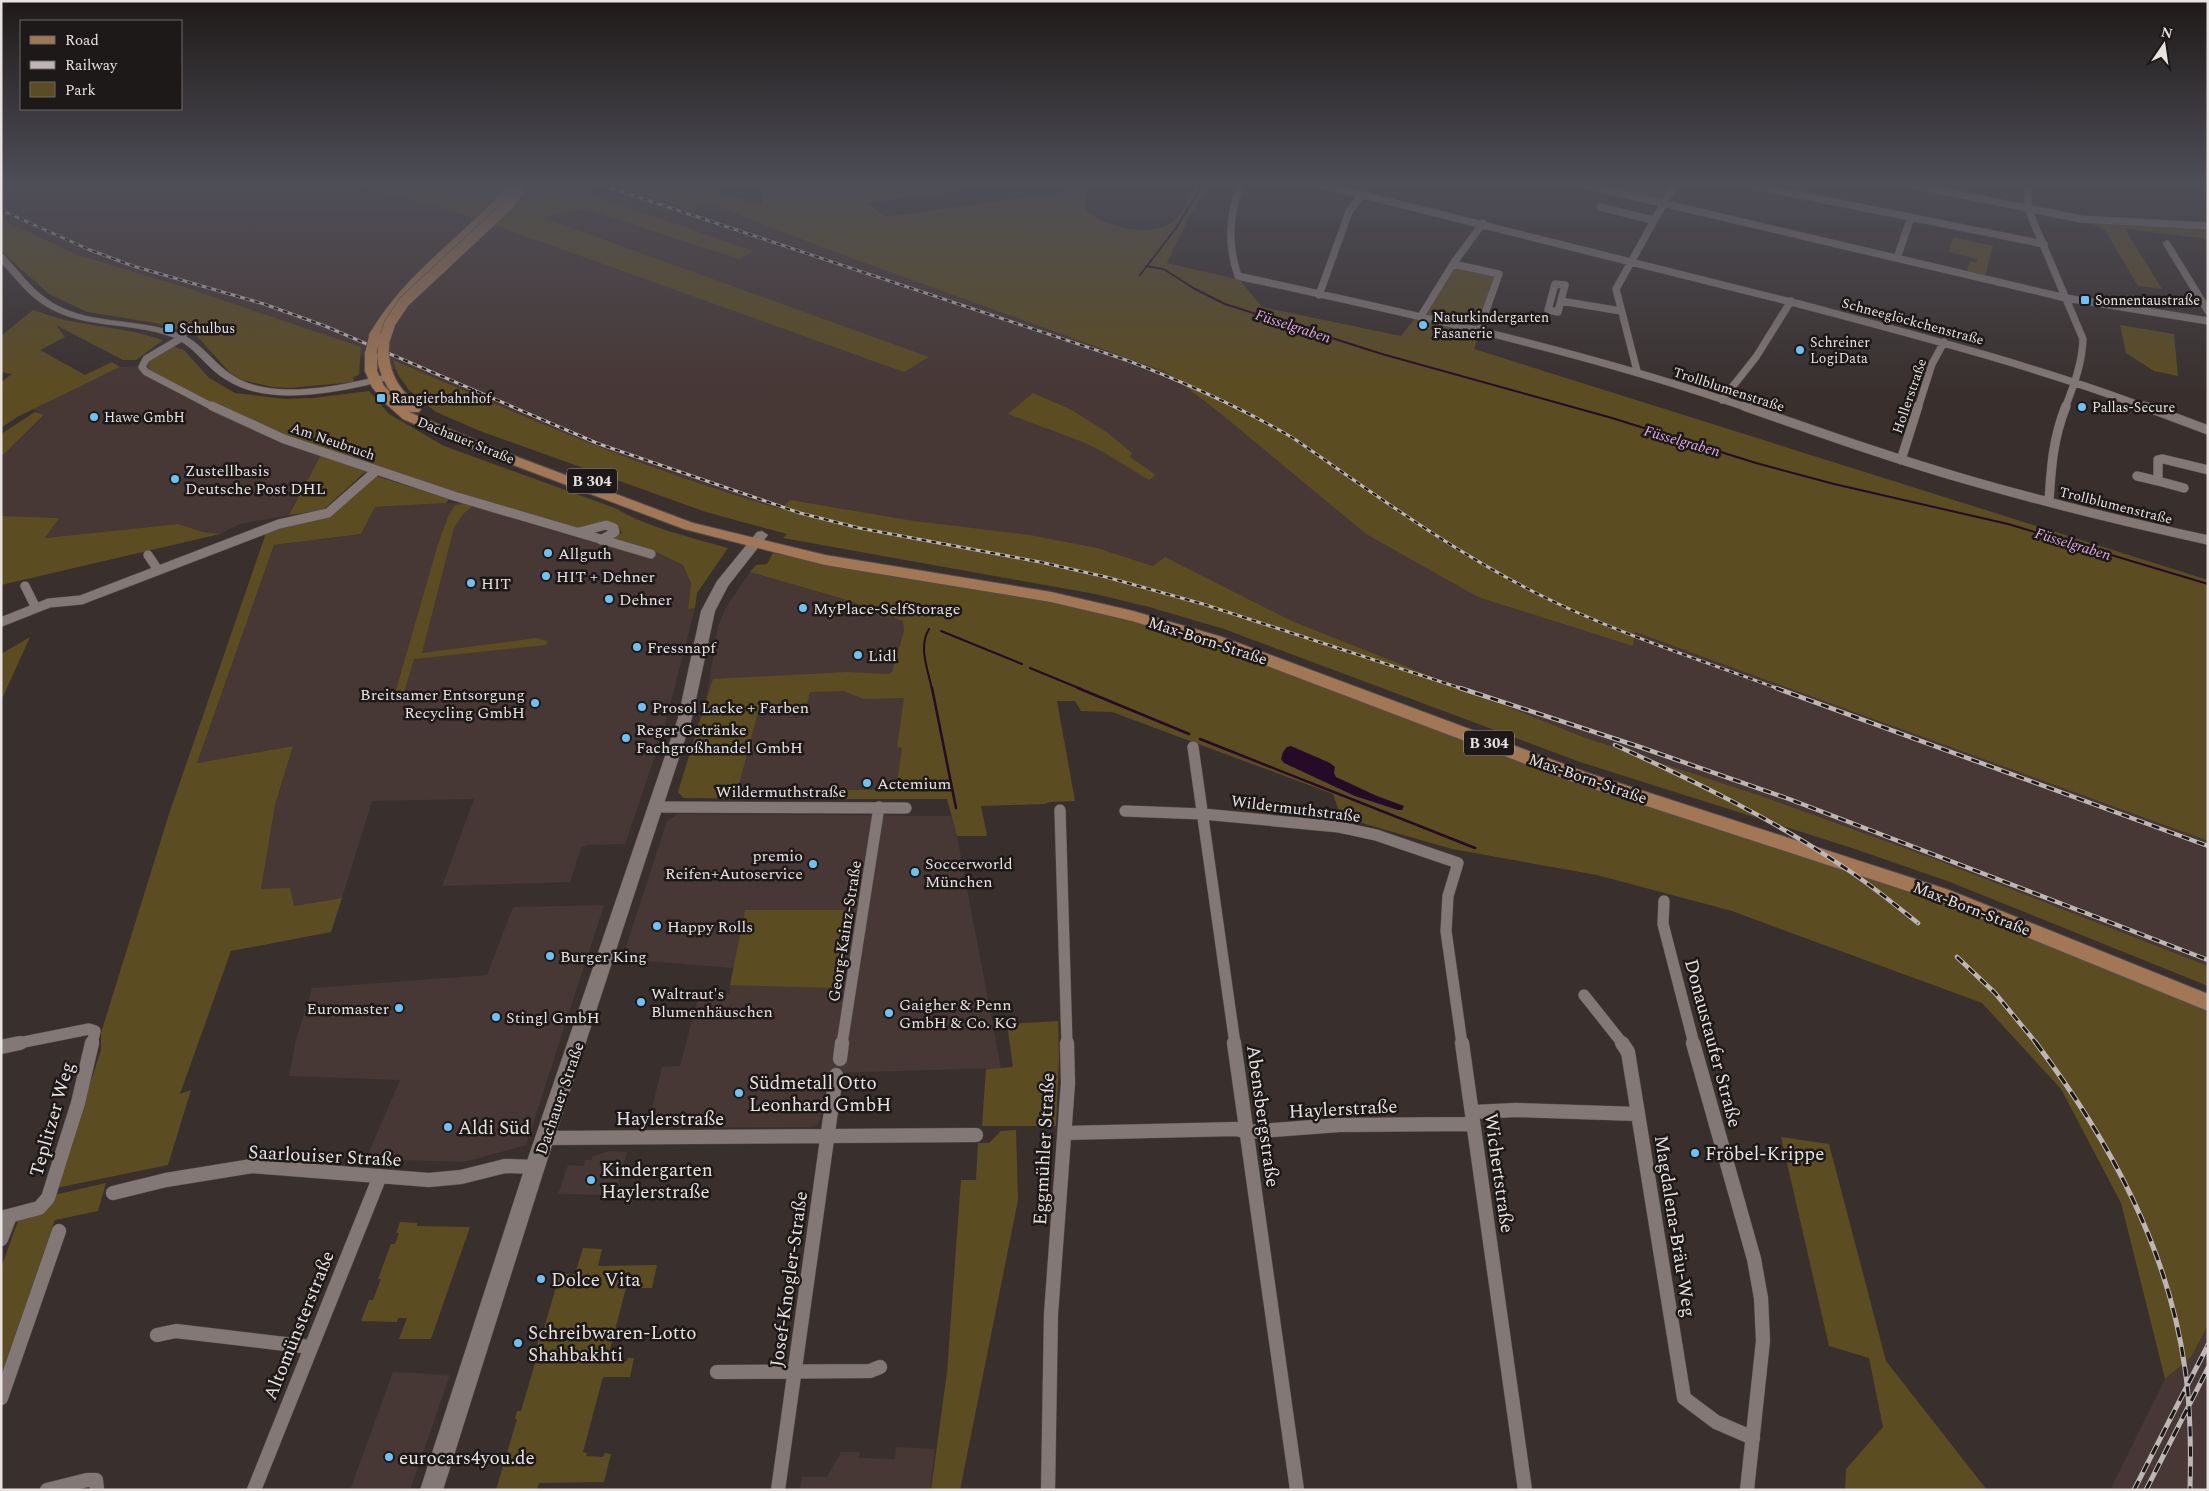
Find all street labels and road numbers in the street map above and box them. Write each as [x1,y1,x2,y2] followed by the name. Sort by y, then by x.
[1839,292,1986,351] street label: Schneeglöckchenstraße
[1887,356,1932,437] street label: Hollerstraße
[1670,362,1787,417] street label: Trollblumenstraße
[414,411,518,470] street label: Dachauer Straße
[288,417,378,466] street label: Am Neubruch
[567,468,617,494] road number: B 304
[2057,481,2175,530] street label: Trollblumenstraße
[1145,610,1270,672] street label: Max-Born-Straße
[1464,730,1514,756] road number: B 304
[1525,747,1650,810] street label: Max-Born-Straße
[716,780,846,804] street label: Wildermuthstraße
[1230,789,1362,829] street label: Wildermuthstraße
[822,859,868,1004] street label: Georg-Kainz-Straße
[1909,875,2034,942] street label: Max-Born-Straße
[1676,956,1749,1131] street label: Donaustaufer Straße
[529,1039,591,1158] street label: Dachauer Straße
[1238,1043,1287,1189] street label: Abensbergstraße
[22,1059,83,1180] street label: Teplitzer Weg
[1026,1072,1063,1226] street label: Eggmühler Straße
[1288,1092,1398,1127] street label: Haylerstraße
[616,1105,724,1134] street label: Haylerstraße
[1476,1111,1521,1235] street label: Wichertstraße
[1646,1133,1703,1319] street label: Magdalena-Bräu-Weg
[247,1138,402,1175] street label: Saarlouiser Straße
[763,1189,816,1369] street label: Josef-Knogler-Straße
[256,1247,343,1405] street label: Altomünsterstraße

